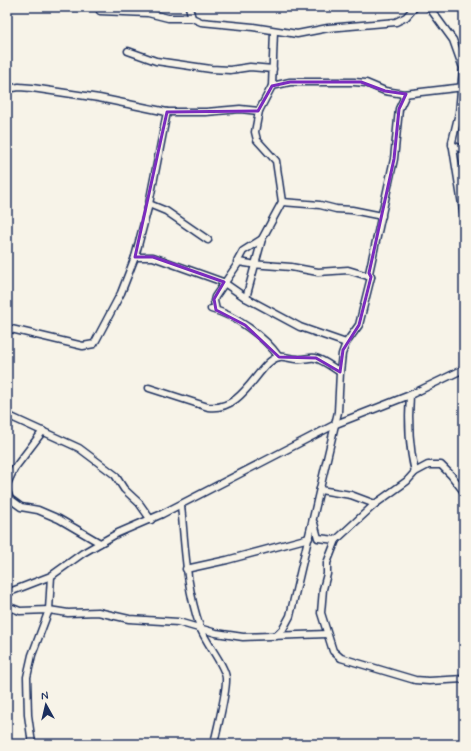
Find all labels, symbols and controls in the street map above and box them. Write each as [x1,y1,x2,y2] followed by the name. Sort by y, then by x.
[26,685,66,725] north arrow
[40,689,49,704] text: N

